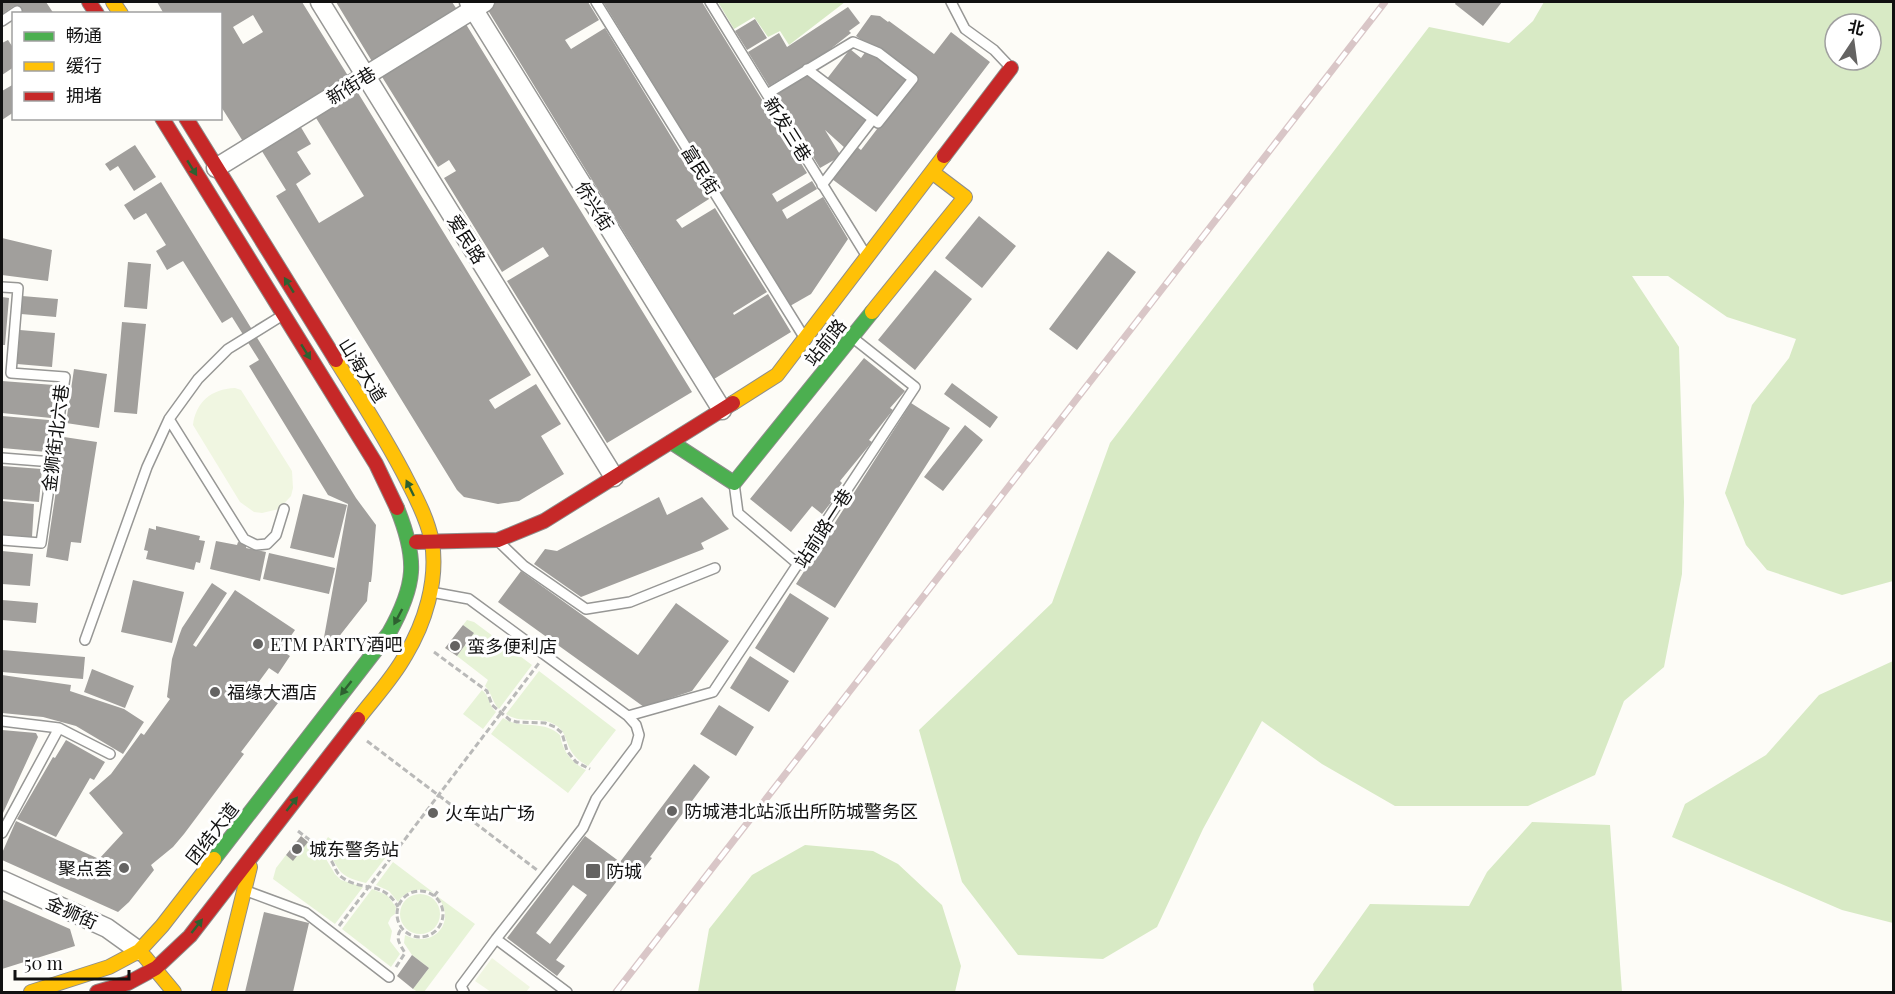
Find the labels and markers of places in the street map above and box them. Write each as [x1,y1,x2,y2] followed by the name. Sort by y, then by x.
[270,632,402,656] place label: ETM PARTY酒吧
[467,634,557,658] place label: 蛮多便利店
[251,637,265,651] marker: ETM PARTY酒吧
[448,639,462,653] marker: 蛮多便利店
[227,680,317,704] place label: 福缘大酒店
[208,685,222,699] marker: 福缘大酒店
[684,799,918,823] place label: 防城港北站派出所防城警务区
[445,801,535,825] place label: 火车站广场
[665,804,679,818] marker: 防城港北站派出所防城警务区
[426,806,440,820] marker: 火车站广场
[309,837,399,861] place label: 城东警务站
[290,842,304,856] marker: 城东警务站
[58,856,112,880] place label: 聚点荟
[606,859,642,883] place label: 防城
[117,861,131,875] marker: 聚点荟
[584,862,602,880] marker: 防城

